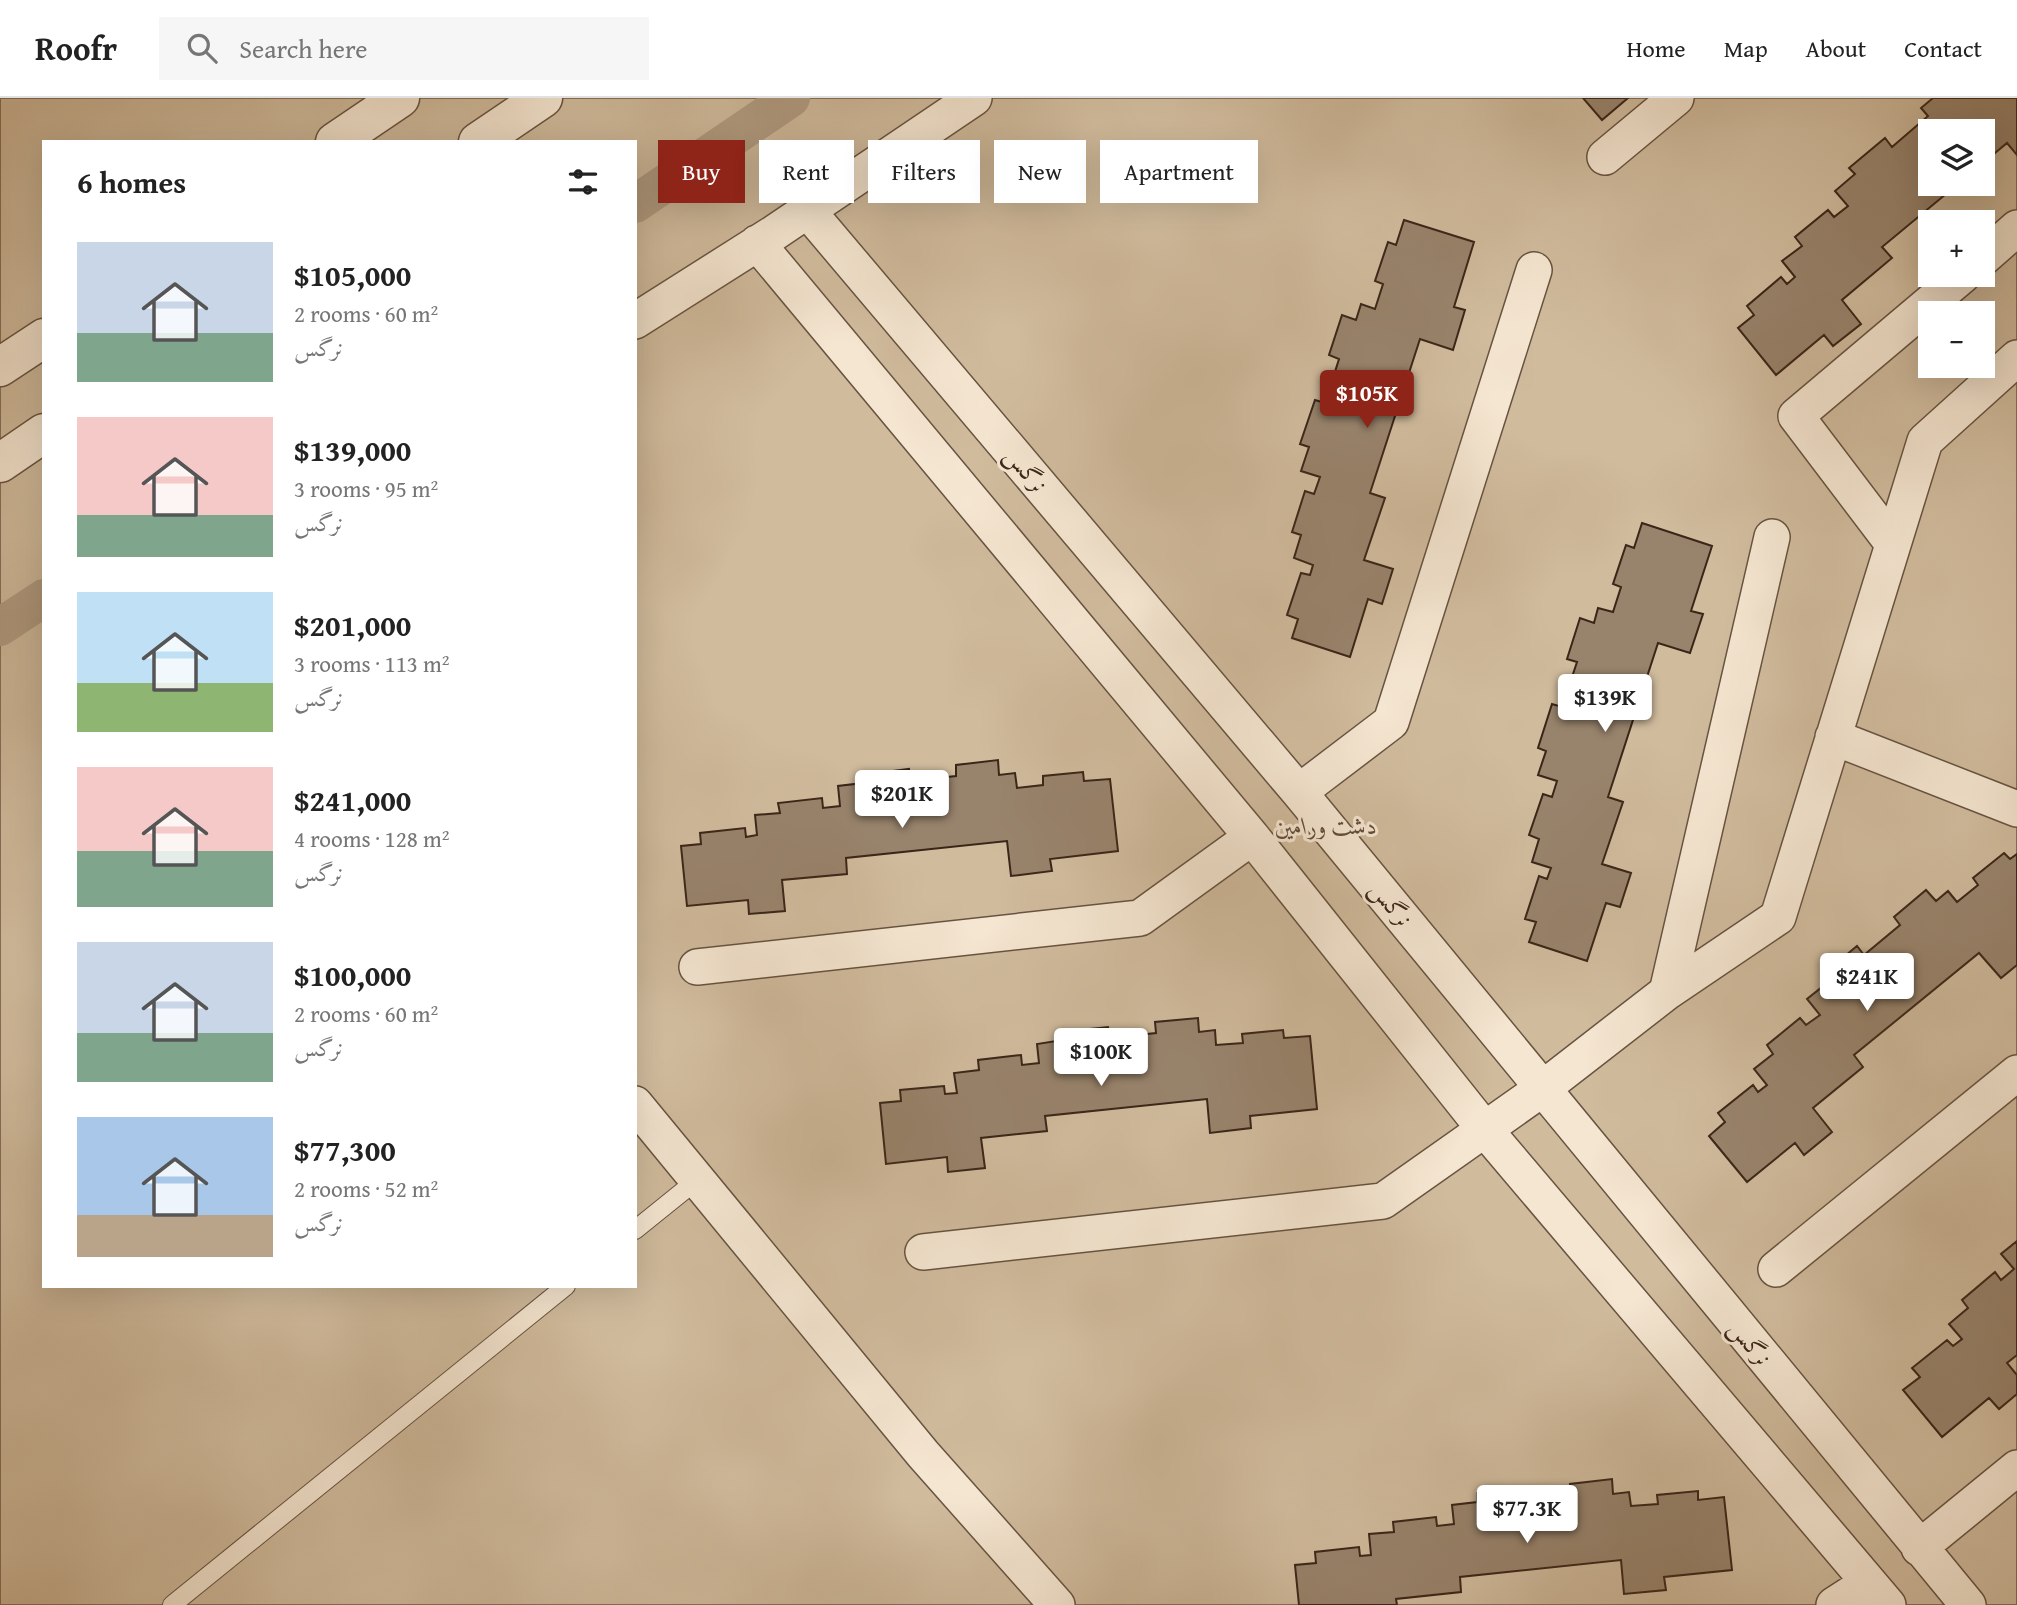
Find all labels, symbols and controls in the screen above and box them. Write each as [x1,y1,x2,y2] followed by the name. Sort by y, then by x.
[159,17,649,80] search box
[35,24,117,72] text: Roofr
[183,29,221,67] icon: search
[239,29,368,68] text: Search here
[1627,31,1686,66] text: Home
[1724,31,1768,66] text: Map
[1806,31,1866,66] text: About
[1904,31,1982,66] text: Contact
[1918,119,1995,378] map controls
[1918,119,1995,196] button: layers
[658,140,745,203] chip: Buy
[759,140,854,203] chip: Rent
[868,140,980,203] chip: Filters
[994,140,1086,203] chip: New
[1100,140,1258,203] chip: Apartment
[77,160,186,204] text: 6 homes
[564,163,602,201] icon: filters
[1918,210,1995,287] button: +
[294,253,411,297] text: $105,000
[133,270,217,354] icon: home
[294,297,438,330] text: 2 rooms · 60 m²
[1918,301,1995,378] button: −
[294,331,343,364] text: نرگس
[1318,370,1416,430] pin: $105K
[1336,376,1398,409] text: $105K
[294,428,411,472] text: $139,000
[997,439,1056,501] street label: نرگس
[133,445,217,529] icon: home
[294,472,438,505] text: 3 rooms · 95 m²
[294,506,343,539] text: نرگس
[294,603,411,647] text: $201,000
[133,620,217,704] icon: home
[294,647,449,680] text: 3 rooms · 113 m²
[1556,674,1654,734] pin: $139K
[1574,680,1636,713] text: $139K
[294,681,343,714] text: نرگس
[853,770,951,830] pin: $201K
[871,776,933,809] text: $201K
[294,778,411,822] text: $241,000
[133,795,217,879] icon: home
[1275,808,1377,843] park label: دشت ورامین
[294,822,449,855] text: 4 rooms · 128 m²
[294,856,343,889] text: نرگس
[1362,873,1421,935] street label: نرگس
[294,953,411,997] text: $100,000
[1818,954,1916,1013] pin: $241K
[1836,959,1898,992] text: $241K
[133,970,217,1054] icon: home
[294,997,438,1030] text: 2 rooms · 60 m²
[1052,1028,1150,1088] pin: $100K
[294,1031,343,1064] text: نرگس
[1070,1034,1132,1067] text: $100K
[294,1128,396,1172] text: $77,300
[133,1145,217,1229] icon: home
[294,1172,438,1205] text: 2 rooms · 52 m²
[294,1206,343,1239] text: نرگس
[1721,1312,1780,1374] street label: نرگس
[1470,1486,1584,1545] pin: $77.3K
[1493,1491,1561,1524] text: $77.3K

